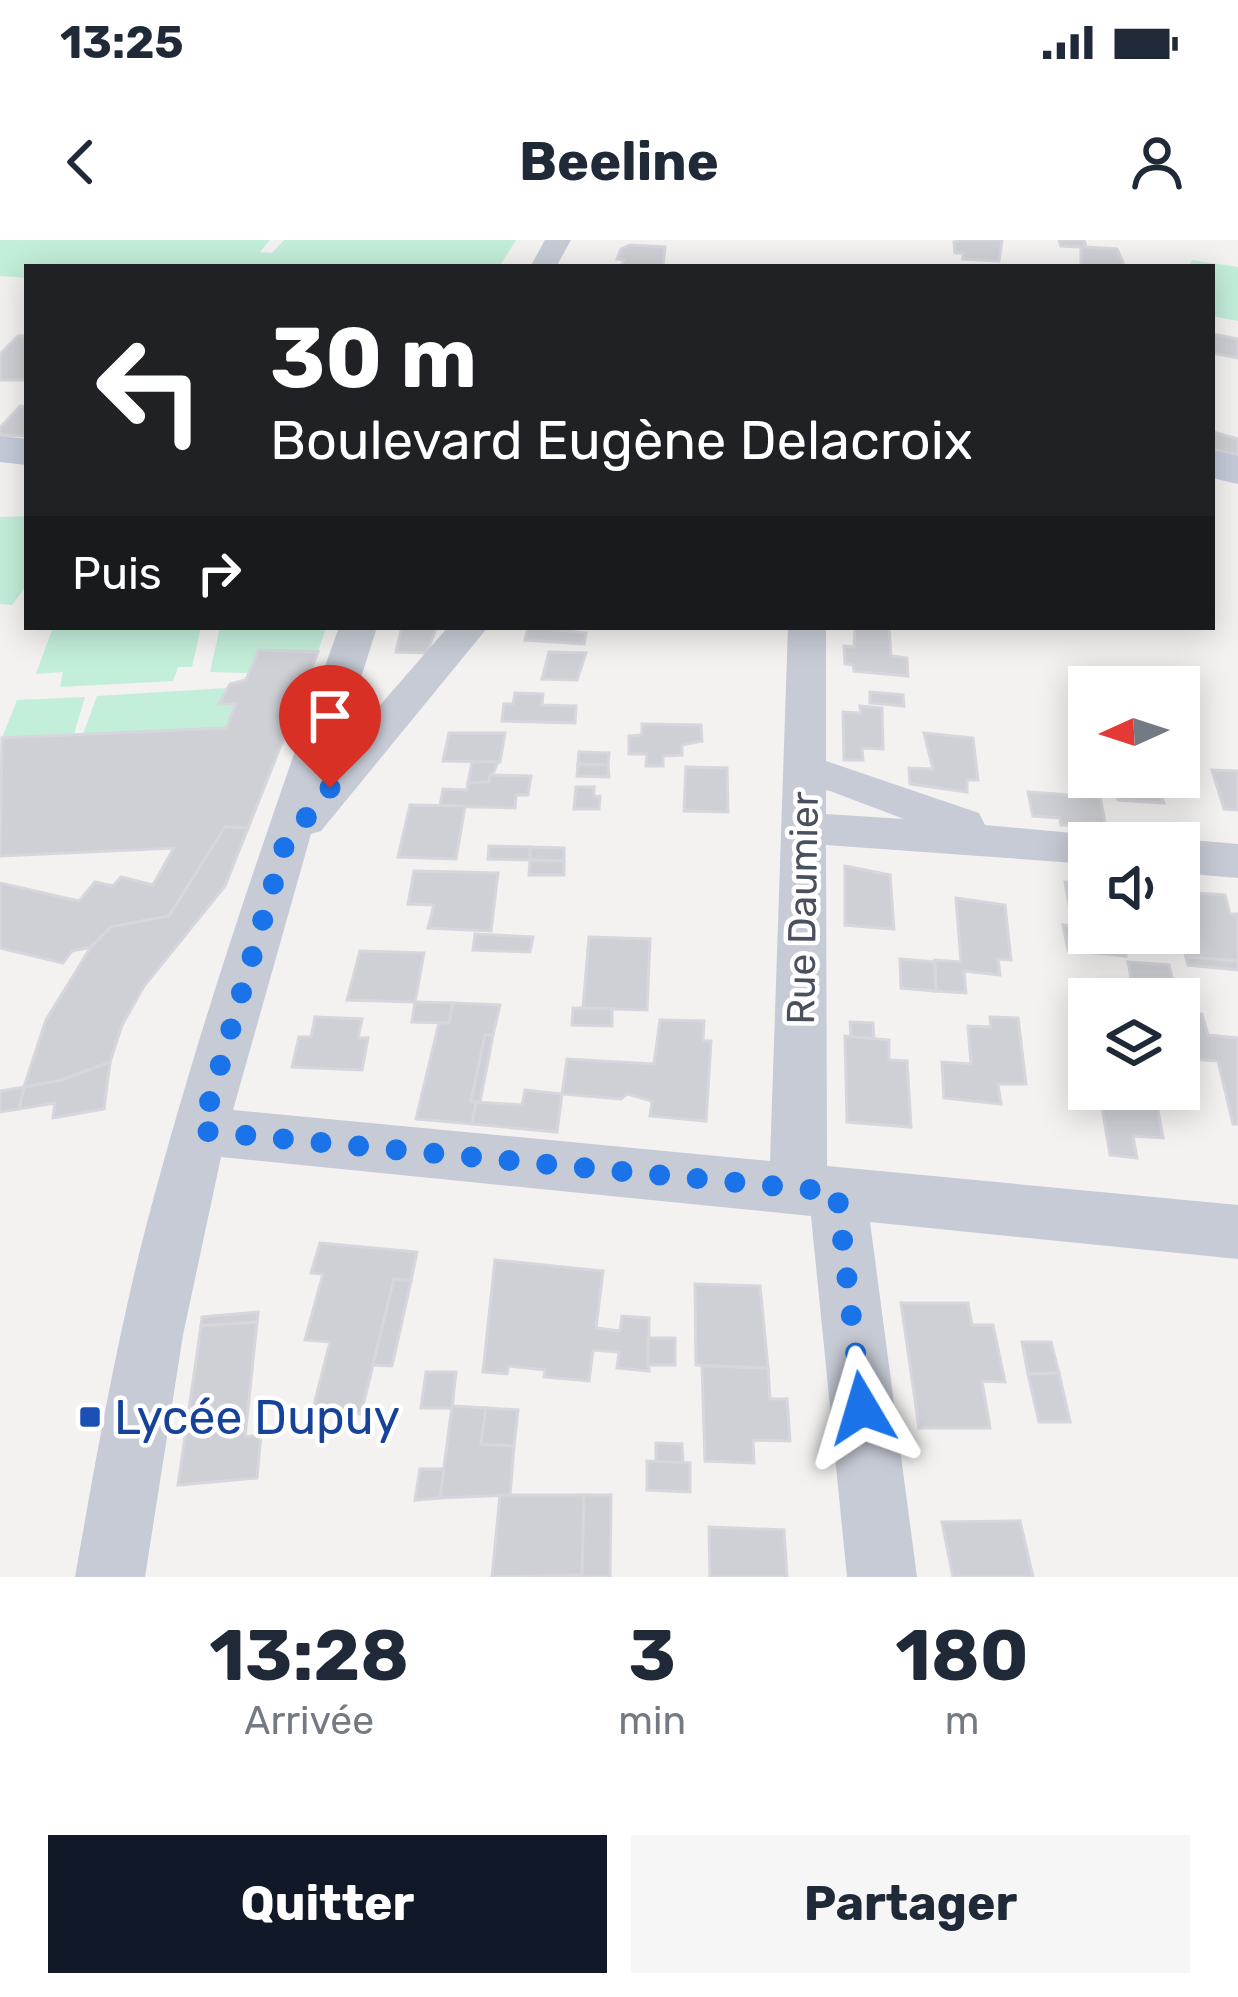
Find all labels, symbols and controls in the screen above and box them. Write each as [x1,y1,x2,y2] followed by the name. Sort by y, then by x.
[60,16,183,69] text: 13:25
[48,129,114,195] icon: back
[1124,129,1190,195] icon: person
[519,130,719,194] text: Beeline
[270,308,477,408] text: 30 m
[72,312,228,468] icon: left
[270,409,973,473] text: Boulevard Eugène Delacroix
[186,540,252,606] icon: right
[72,547,162,600] text: Puis
[279,665,381,788] pin
[1068,666,1200,798] north arrow
[1068,666,1200,1110] map controls
[297,683,363,749] icon: arrive
[778,791,828,1025] street label: Rue Daumier
[1068,822,1200,954] button: sound
[1068,978,1200,1110] button: layers
[799,1345,925,1471] position arrow
[114,1389,400,1446] place label: Lycée Dupuy
[77,1404,103,1430] marker: Lycée Dupuy
[209,1613,409,1698] text: 13:28
[628,1613,676,1698] text: 3
[895,1613,1029,1698] text: 180
[244,1698,374,1744] text: Arrivée
[618,1698,686,1744] text: min
[945,1698,979,1744] text: m
[48,1835,607,1973] button: Quitter
[631,1835,1190,1973] button: Partager

